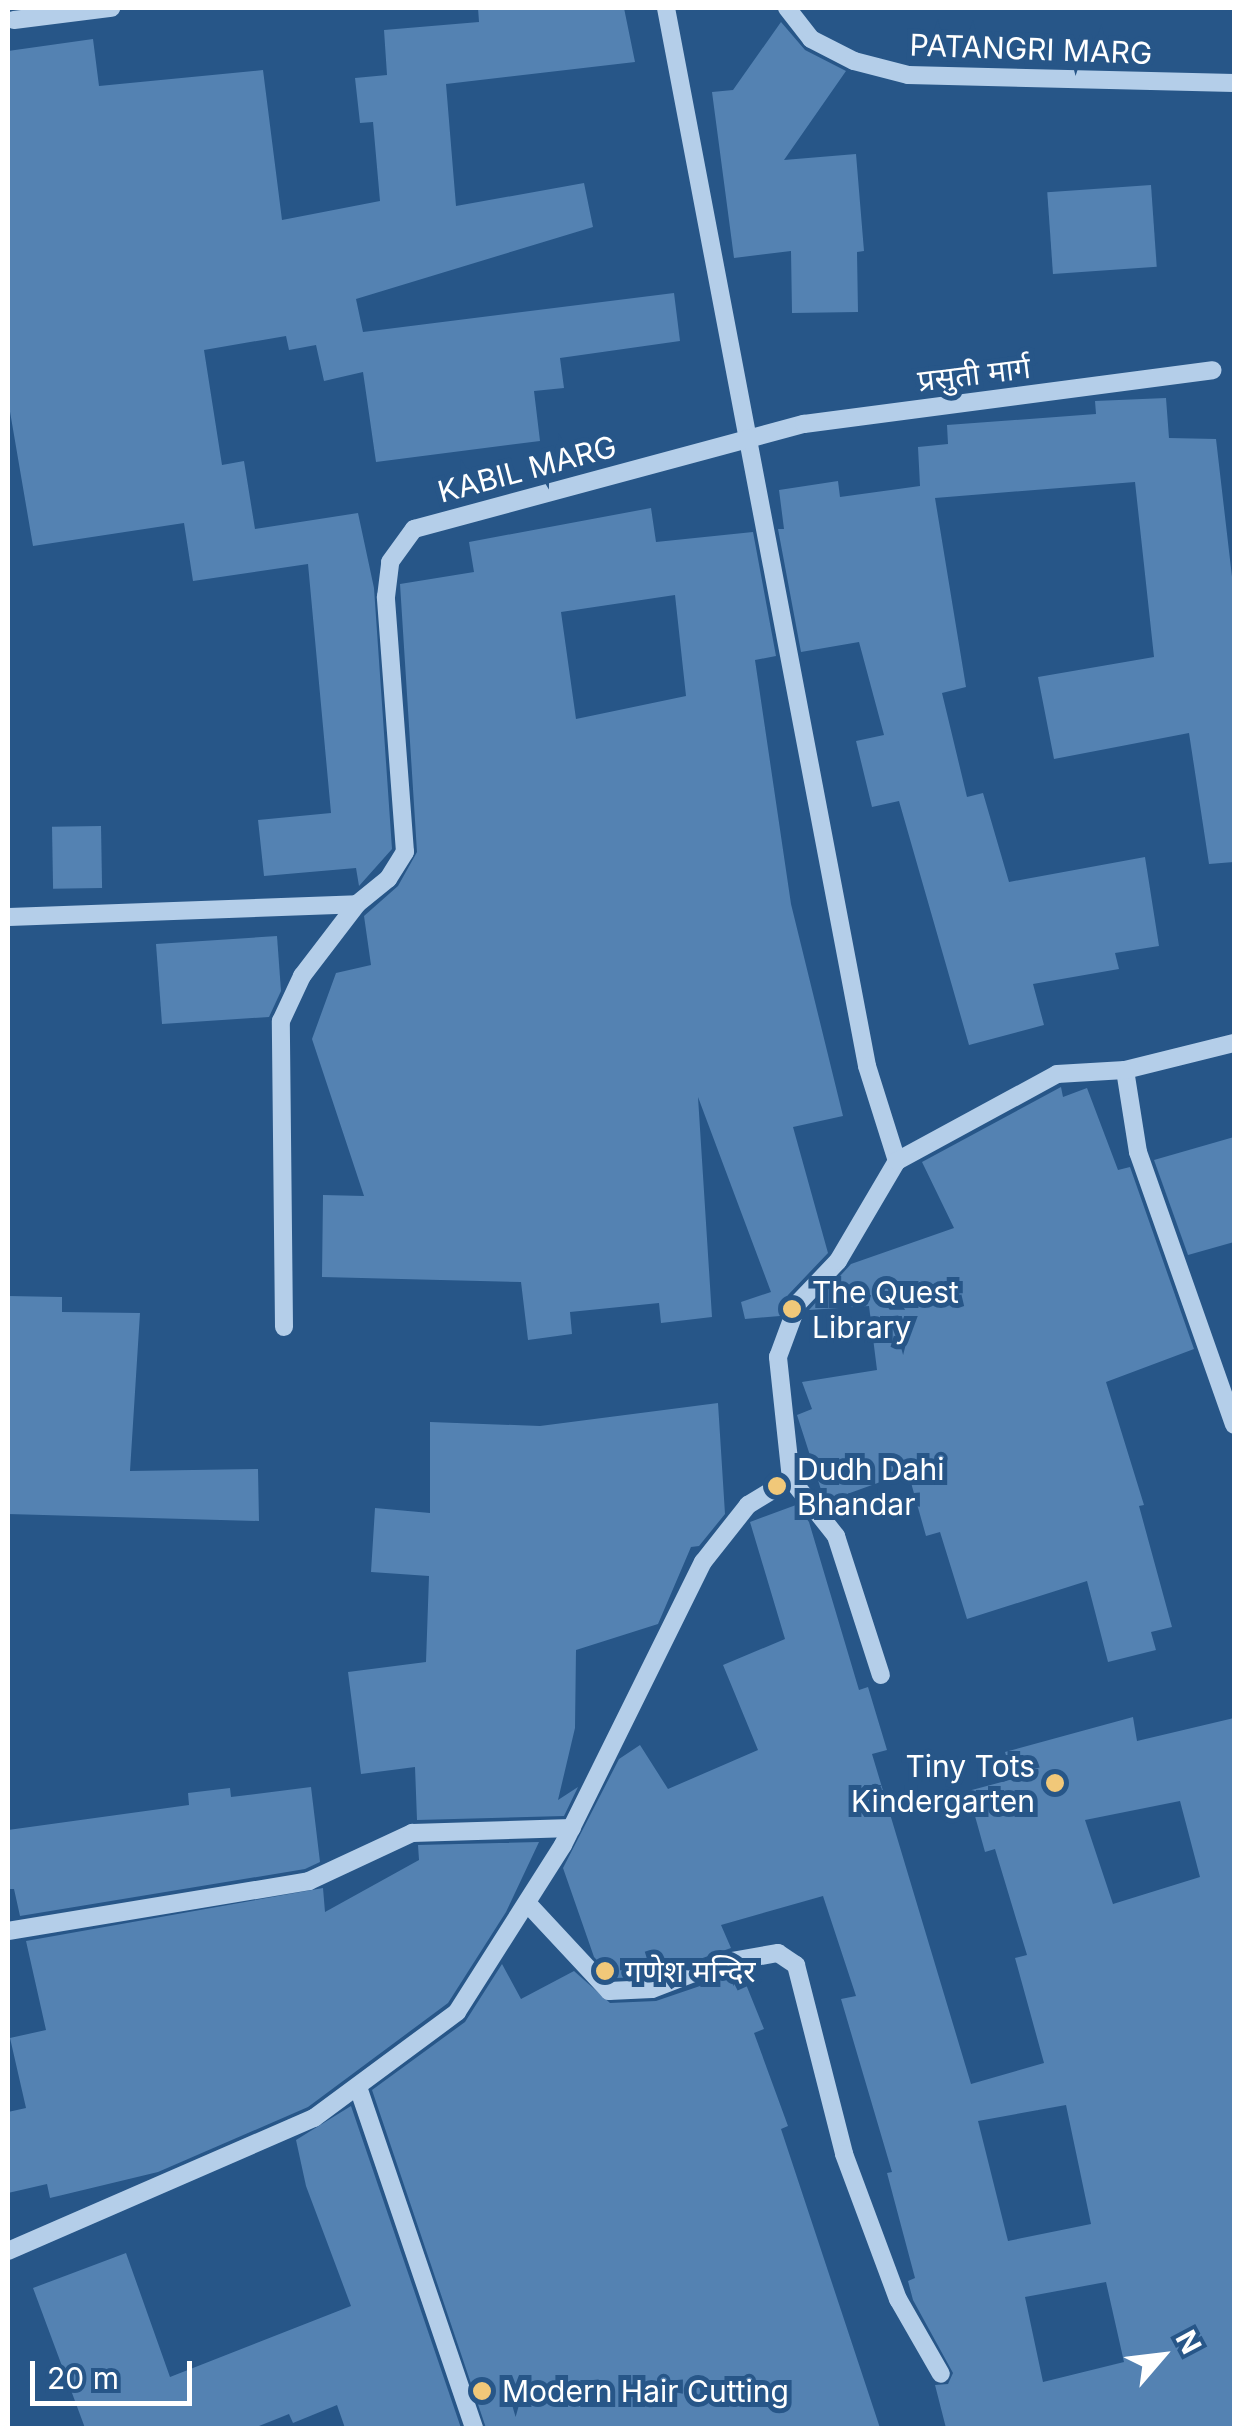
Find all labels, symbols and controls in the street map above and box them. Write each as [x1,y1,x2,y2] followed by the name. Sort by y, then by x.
[909,27,1153,71] street label: PATANGRI MARG
[916,349,1032,399] street label: प्रसुती मार्ग
[434,428,620,510] street label: KABIL MARG
[812,1274,959,1344] place label: The Quest Library
[781,1298,803,1320] marker: The Quest Library
[797,1451,944,1522] place label: Dudh Dahi Bhandar
[766,1475,788,1497] marker: Dudh Dahi Bhandar
[851,1748,1035,1818] place label: Tiny Tots Kindergarten
[1044,1772,1066,1794] marker: Tiny Tots Kindergarten
[625,1953,756,1989] place label: गणेश मन्दिर
[594,1960,616,1982] marker: गणेश मन्दिर
[1112,2306,1212,2406] north arrow
[1168,2325,1209,2359] text: N
[35,2341,198,2403] scale bar
[47,2360,119,2396] text: 20 m
[502,2373,789,2409] place label: Modern Hair Cutting
[471,2380,493,2402] marker: Modern Hair Cutting

